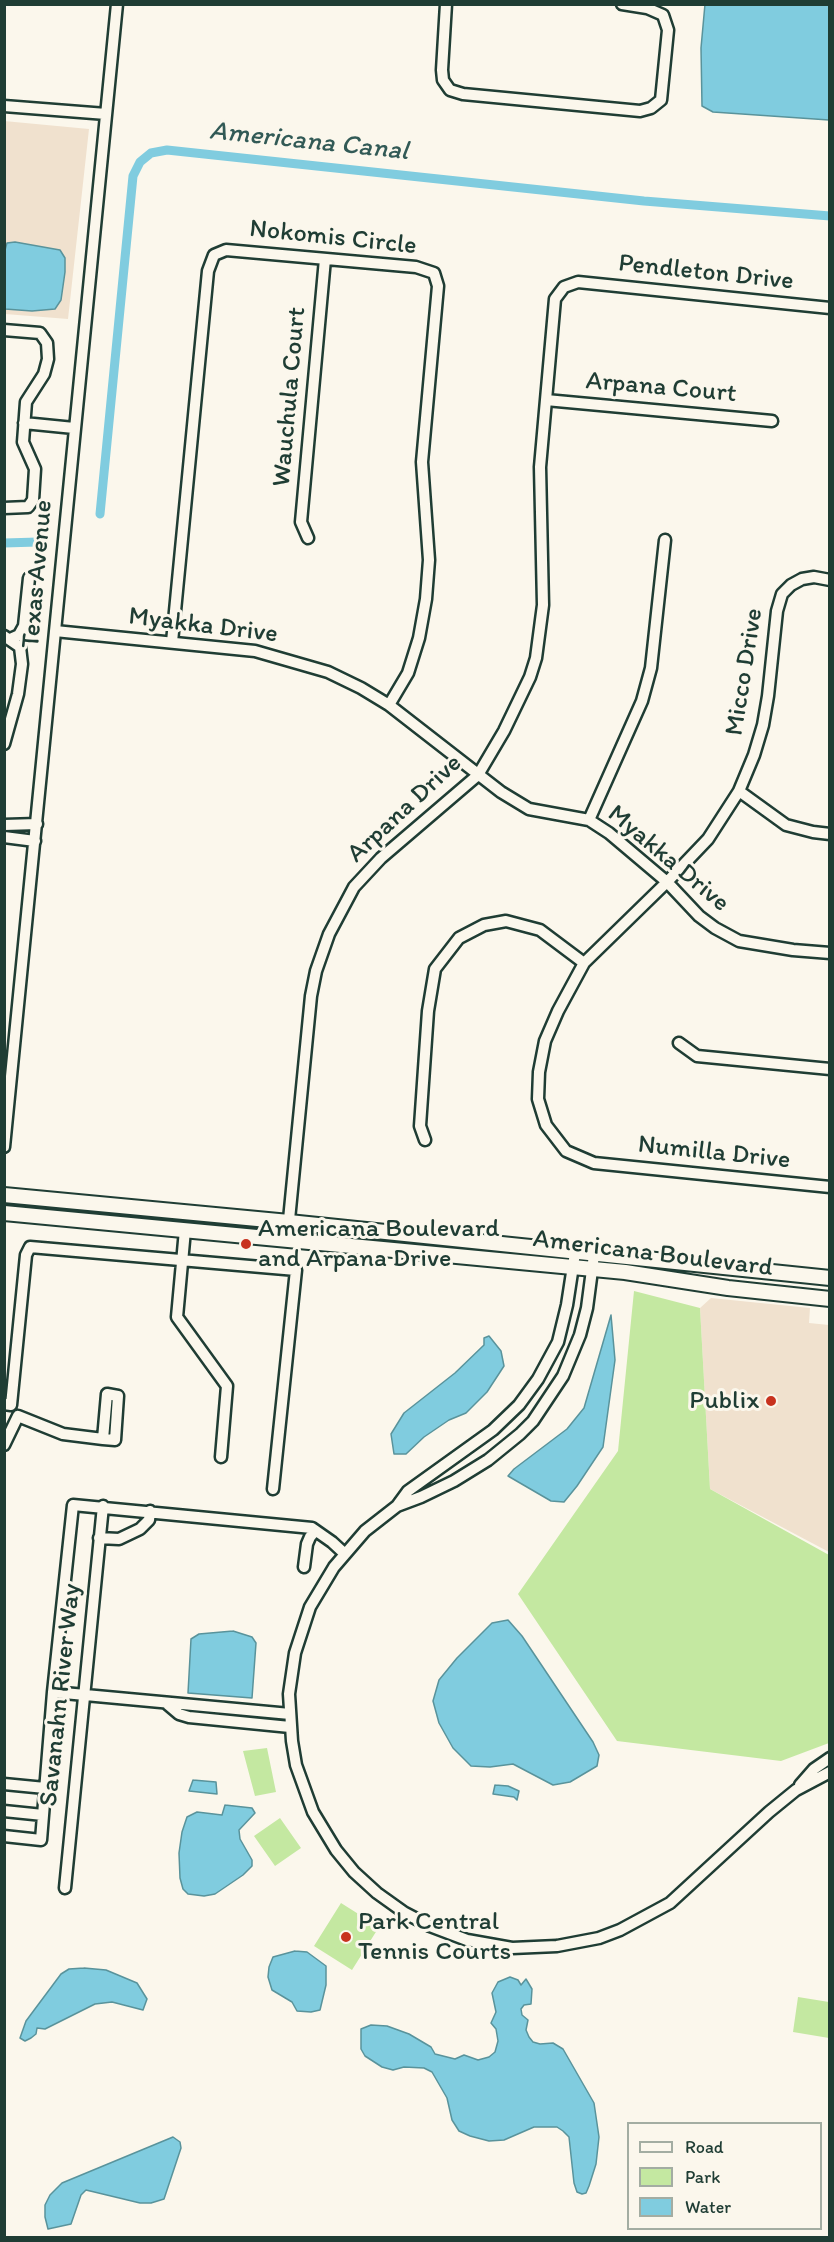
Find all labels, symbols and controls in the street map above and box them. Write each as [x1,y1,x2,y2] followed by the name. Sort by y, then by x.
[208,115,410,169] water label: Americana Canal
[248,214,418,262] street label: Nokomis Circle
[617,248,795,298] street label: Pendleton Drive
[267,306,313,488] street label: Wauchula Court
[584,366,738,410] street label: Arpana Court
[16,499,60,649] street label: Texas Avenue
[127,601,279,651] street label: Myakka Drive
[720,606,770,738] street label: Micco Drive
[341,748,469,870] street label: Arpana Drive
[601,799,735,919] street label: Myakka Drive
[636,1129,792,1177] street label: Numilla Drive
[258,1213,500,1274] place label: Americana Boulevard and Arpana Drive
[531,1224,775,1284] street label: Americana Boulevard
[239,1237,253,1251] marker: Americana Boulevard and Arpana Drive
[689,1385,759,1417] place label: Publix
[764,1394,778,1408] marker: Publix
[34,1582,88,1808] street label: Savanahn River Way
[358,1906,511,1967] place label: Park Central Tennis Courts
[339,1930,353,1944] marker: Park Central Tennis Courts
[627,2122,822,2230] legend
[685,2136,724,2158] text: Road
[685,2166,720,2188] text: Park
[685,2196,731,2218] text: Water

